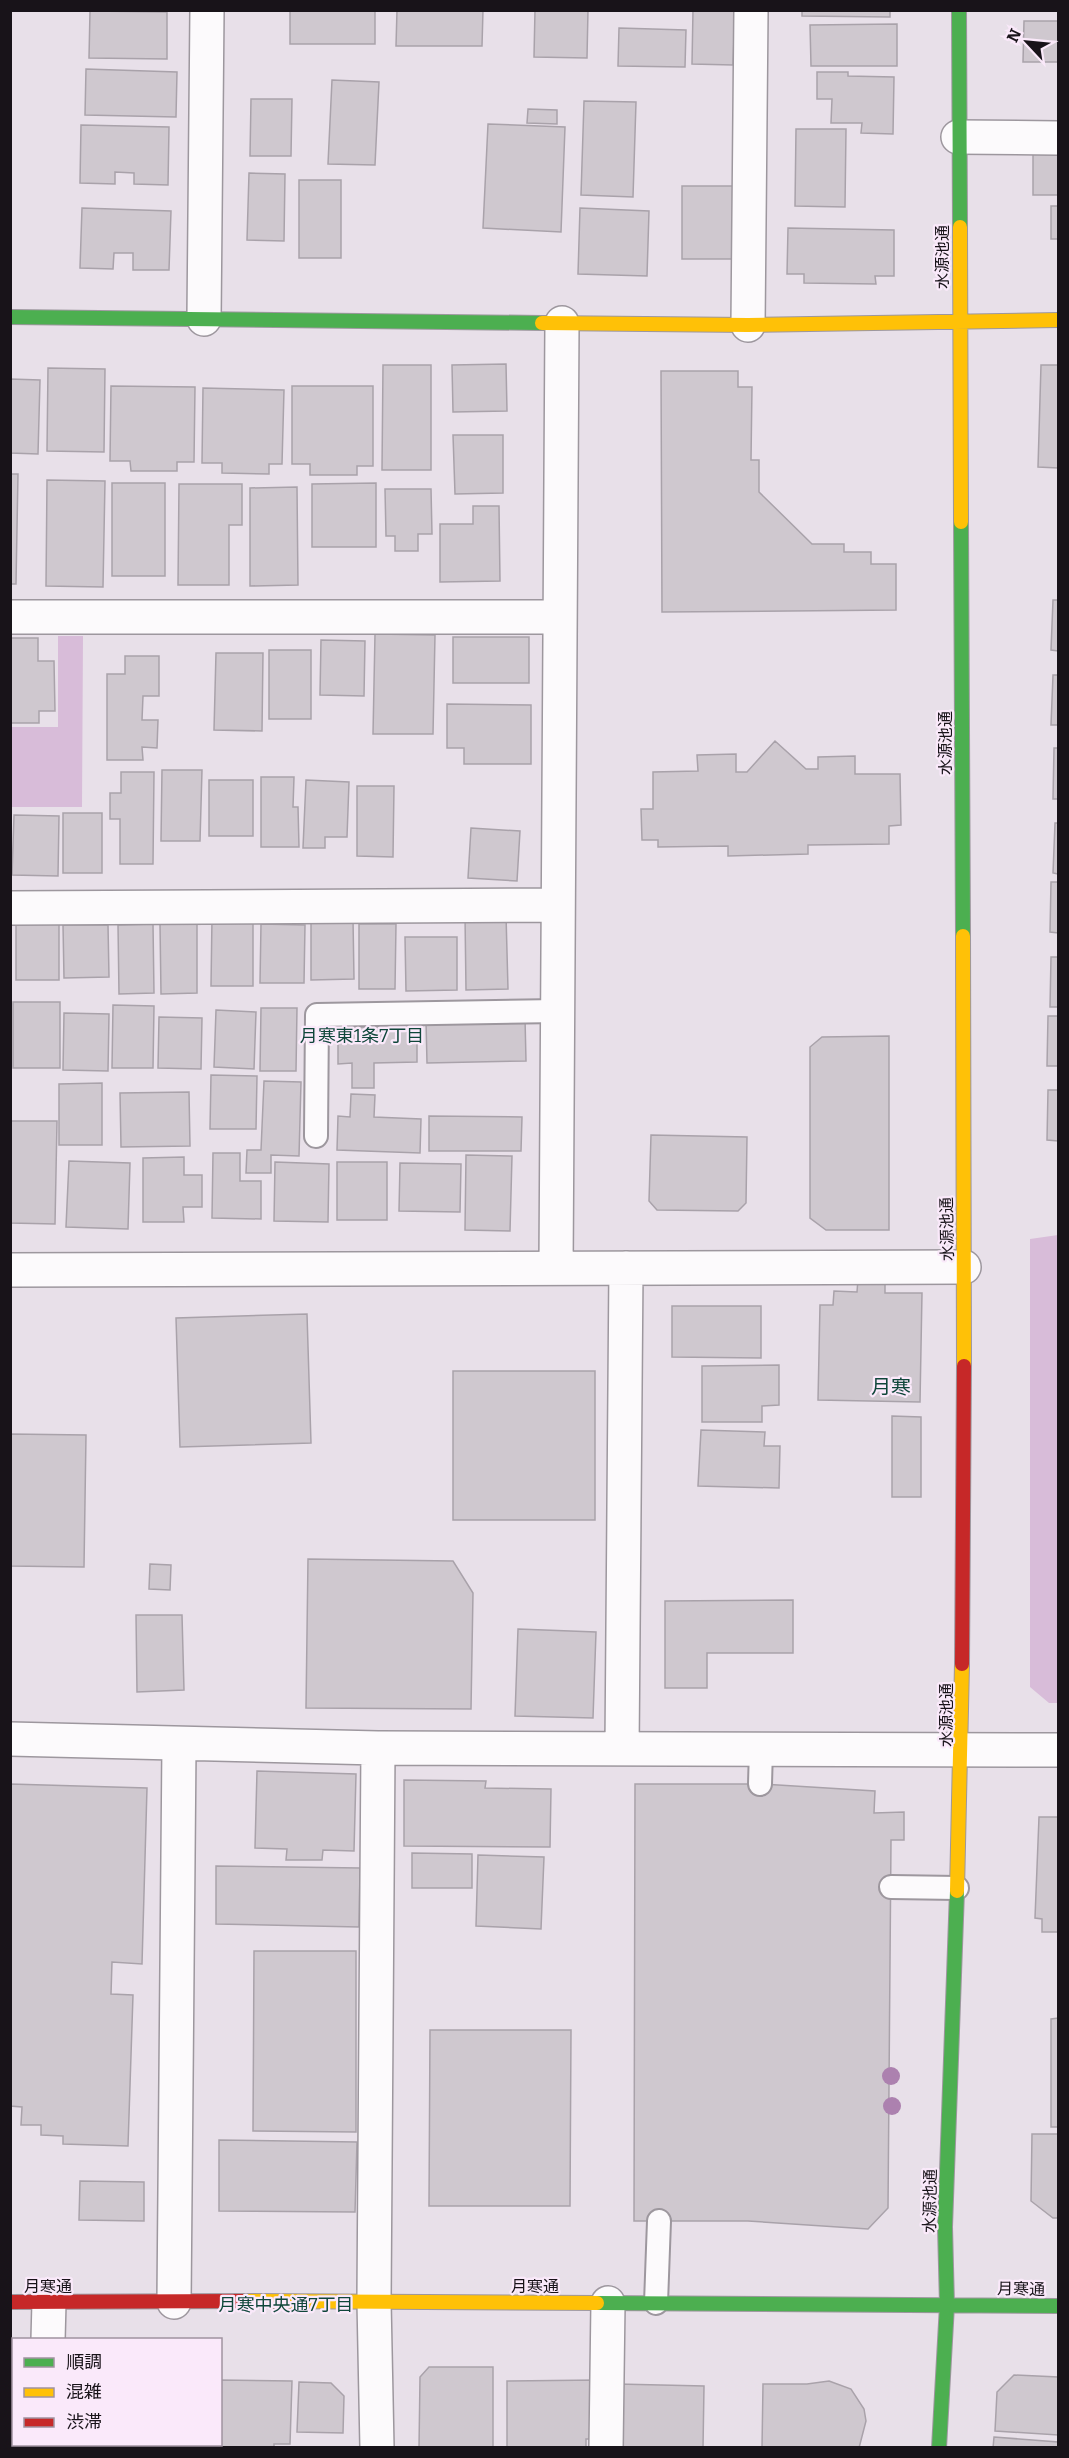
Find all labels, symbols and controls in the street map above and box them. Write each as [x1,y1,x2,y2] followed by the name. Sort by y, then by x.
[997,12,1057,72] north arrow
[1003,26,1025,45] text: N
[933,225,952,289] street label: 水源池通
[936,711,955,775] street label: 水源池通
[300,1025,424,1047] district label: 月寒東1条7丁目
[937,1197,957,1261] street label: 水源池通
[871,1375,911,1399] district label: 月寒
[937,1683,956,1747] street label: 水源池通
[920,2169,940,2233] street label: 水源池通
[24,2277,72,2296] street label: 月寒通
[511,2277,559,2296] street label: 月寒通
[997,2279,1045,2299] street label: 月寒通
[218,2294,354,2316] district label: 月寒中央通7丁目
[12,2338,222,2446] legend
[66,2351,102,2373] text: 順調
[66,2381,102,2403] text: 混雑
[66,2411,102,2433] text: 渋滞

